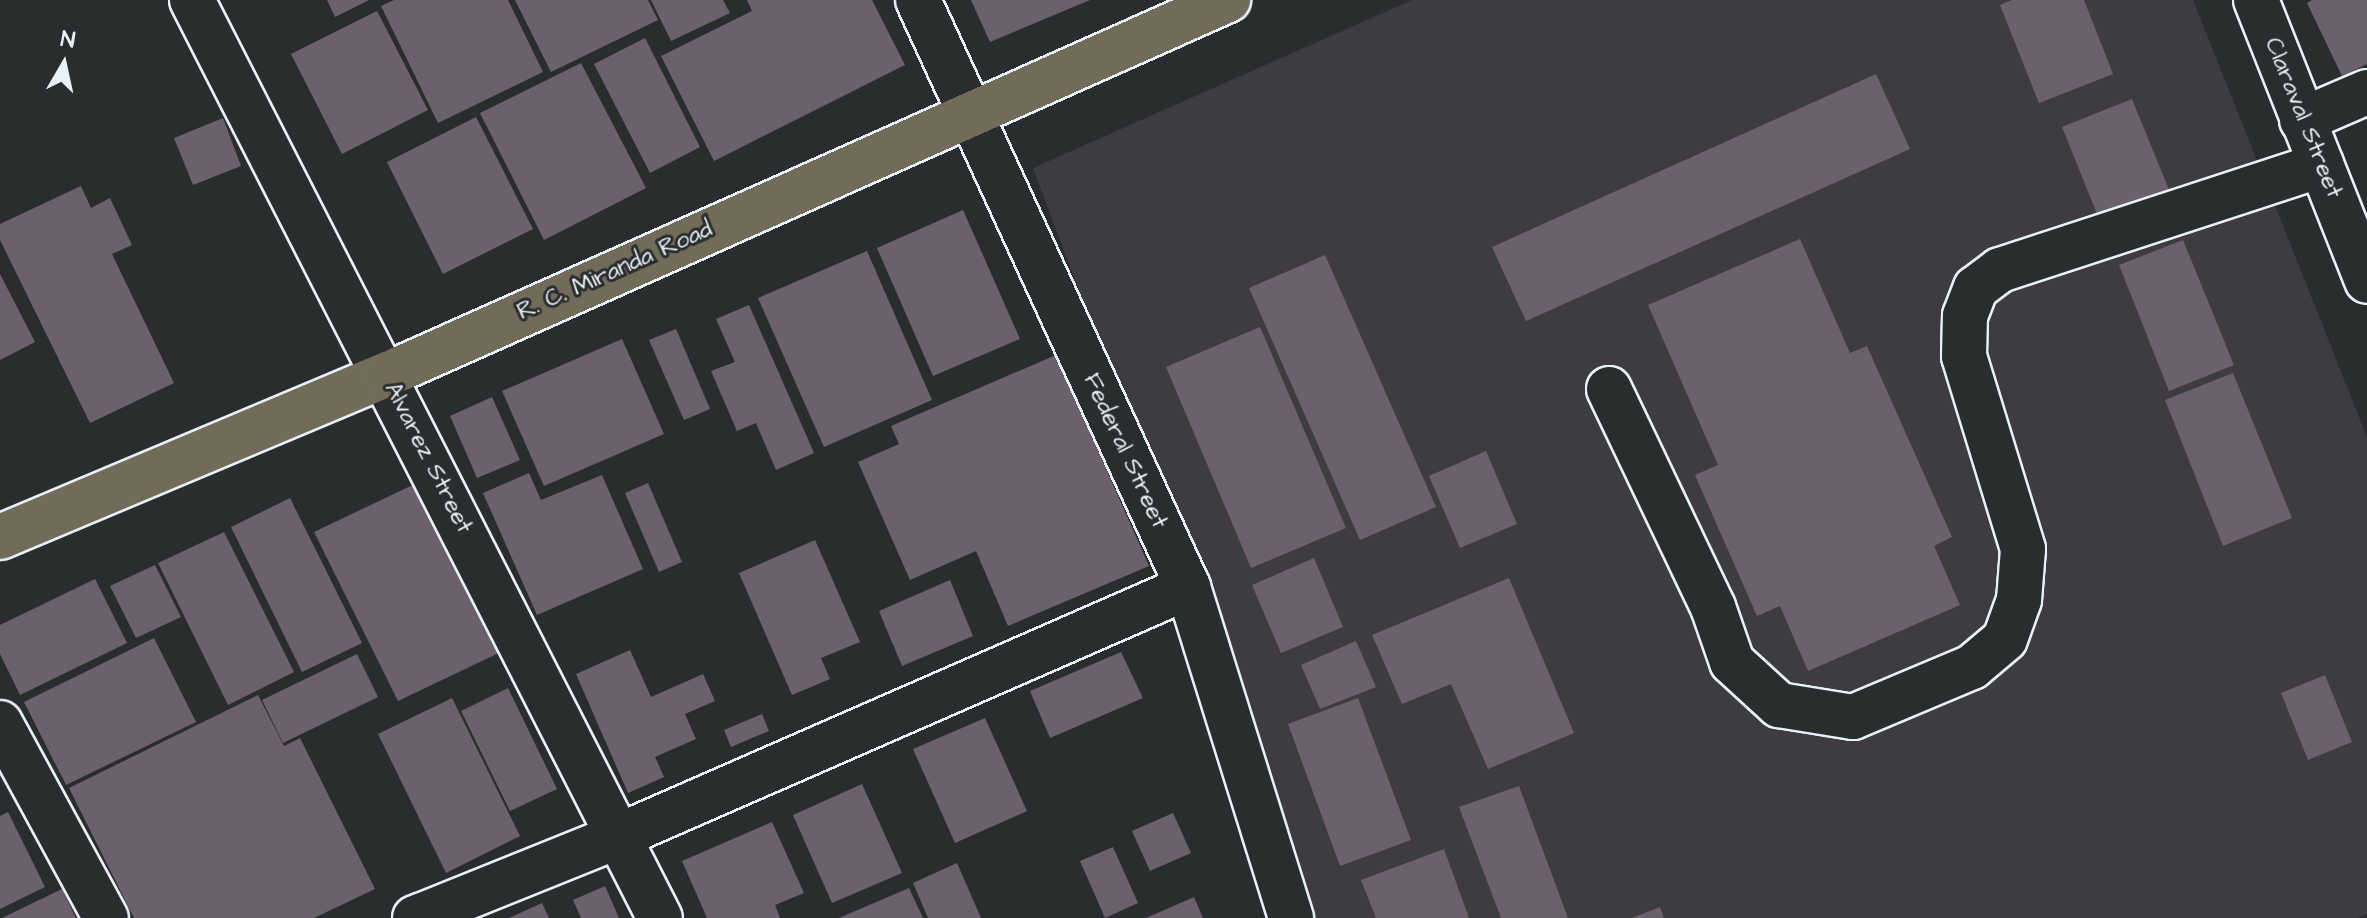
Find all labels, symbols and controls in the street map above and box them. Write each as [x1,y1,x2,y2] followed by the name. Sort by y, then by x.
[59,23,77,56] text: N
[24,24,104,104] north arrow
[2258,34,2348,202] street label: Claraval Street
[513,215,717,327] street label: R. C. Miranda Road
[1076,369,1174,533] street label: Federal Street
[378,378,478,538] street label: Alvarez Street

